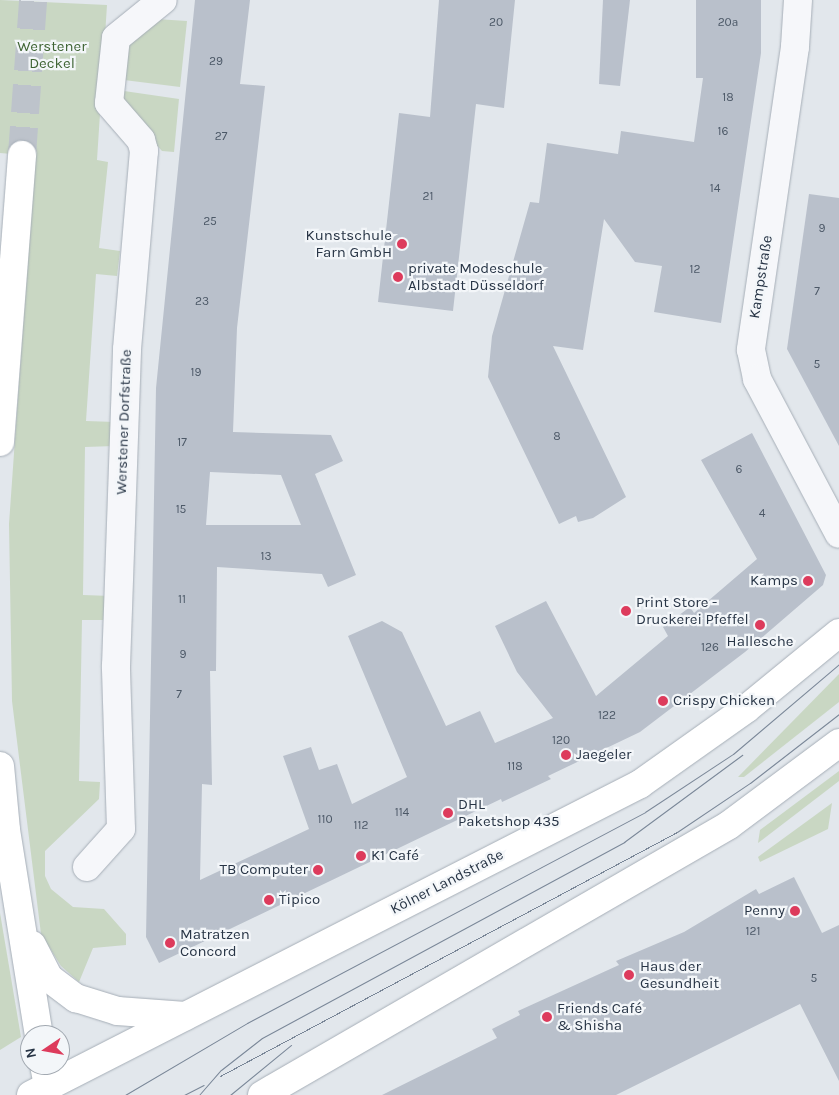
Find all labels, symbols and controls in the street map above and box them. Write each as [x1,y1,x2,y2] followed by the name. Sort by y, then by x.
[489,16,503,30] house number: 20
[718,16,738,30] house number: 20a
[17,37,87,72] park label: Werstener Deckel
[209,55,223,69] house number: 29
[722,91,734,105] house number: 18
[718,125,728,139] house number: 16
[215,130,227,144] house number: 27
[710,182,720,196] house number: 14
[423,190,433,204] house number: 21
[203,215,217,229] house number: 25
[819,222,825,236] house number: 9
[306,226,392,261] place label: Kunstschule Farn GmbH
[746,234,776,320] street label: Kampstraße
[396,238,408,250] marker: Kunstschule Farn GmbH
[408,259,544,294] place label: private Modeschule Albstadt Düsseldorf
[690,263,700,277] house number: 12
[392,271,404,283] marker: private Modeschule Albstadt Düsseldorf
[814,285,820,299] house number: 7
[195,295,209,309] house number: 23
[112,349,136,495] street label: Werstener Dorfstraße
[814,358,820,372] house number: 5
[191,366,201,380] house number: 19
[553,430,561,444] house number: 8
[177,436,187,450] house number: 17
[736,463,742,477] house number: 6
[176,503,186,517] house number: 15
[759,507,765,521] house number: 4
[260,550,272,564] house number: 13
[750,572,798,590] place label: Kamps
[802,575,814,587] marker: Kamps
[178,593,186,607] house number: 11
[636,593,749,628] place label: Print Store - Druckerei Pfeffel
[620,605,632,617] marker: Print Store - Druckerei Pfeffel
[754,619,766,631] marker: Hallesche
[727,633,793,651] place label: Hallesche
[701,641,719,655] house number: 126
[180,648,186,662] house number: 9
[176,688,182,702] house number: 7
[673,692,775,710] place label: Crispy Chicken
[657,695,669,707] marker: Crispy Chicken
[598,709,616,723] house number: 122
[552,734,570,748] house number: 120
[576,746,632,764] place label: Jaegeler
[560,749,572,761] marker: Jaegeler
[507,760,523,774] house number: 118
[458,795,560,830] place label: DHL Paketshop 435
[395,806,409,820] house number: 114
[442,807,454,819] marker: DHL Paketshop 435
[317,813,333,827] house number: 110
[354,819,368,833] house number: 112
[387,846,507,918] street label: Kölner Landstraße
[371,847,419,865] place label: K1 Café
[355,850,367,862] marker: K1 Café
[220,861,308,879] place label: TB Computer
[312,864,324,876] marker: TB Computer
[279,891,320,909] place label: Tipico
[263,894,275,906] marker: Tipico
[744,902,785,920] place label: Penny
[789,905,801,917] marker: Penny
[180,925,250,960] place label: Matratzen Concord
[746,925,760,939] house number: 121
[164,937,176,949] marker: Matratzen Concord
[640,957,719,992] place label: Haus der Gesundheit
[622,968,636,982] marker: Haus der Gesundheit
[811,972,817,986] house number: 5
[557,999,642,1034] place label: Friends Café & Shisha
[541,1011,553,1023] marker: Friends Café & Shisha
[20,1025,70,1075] north arrow
[21,1046,40,1060] text: N

